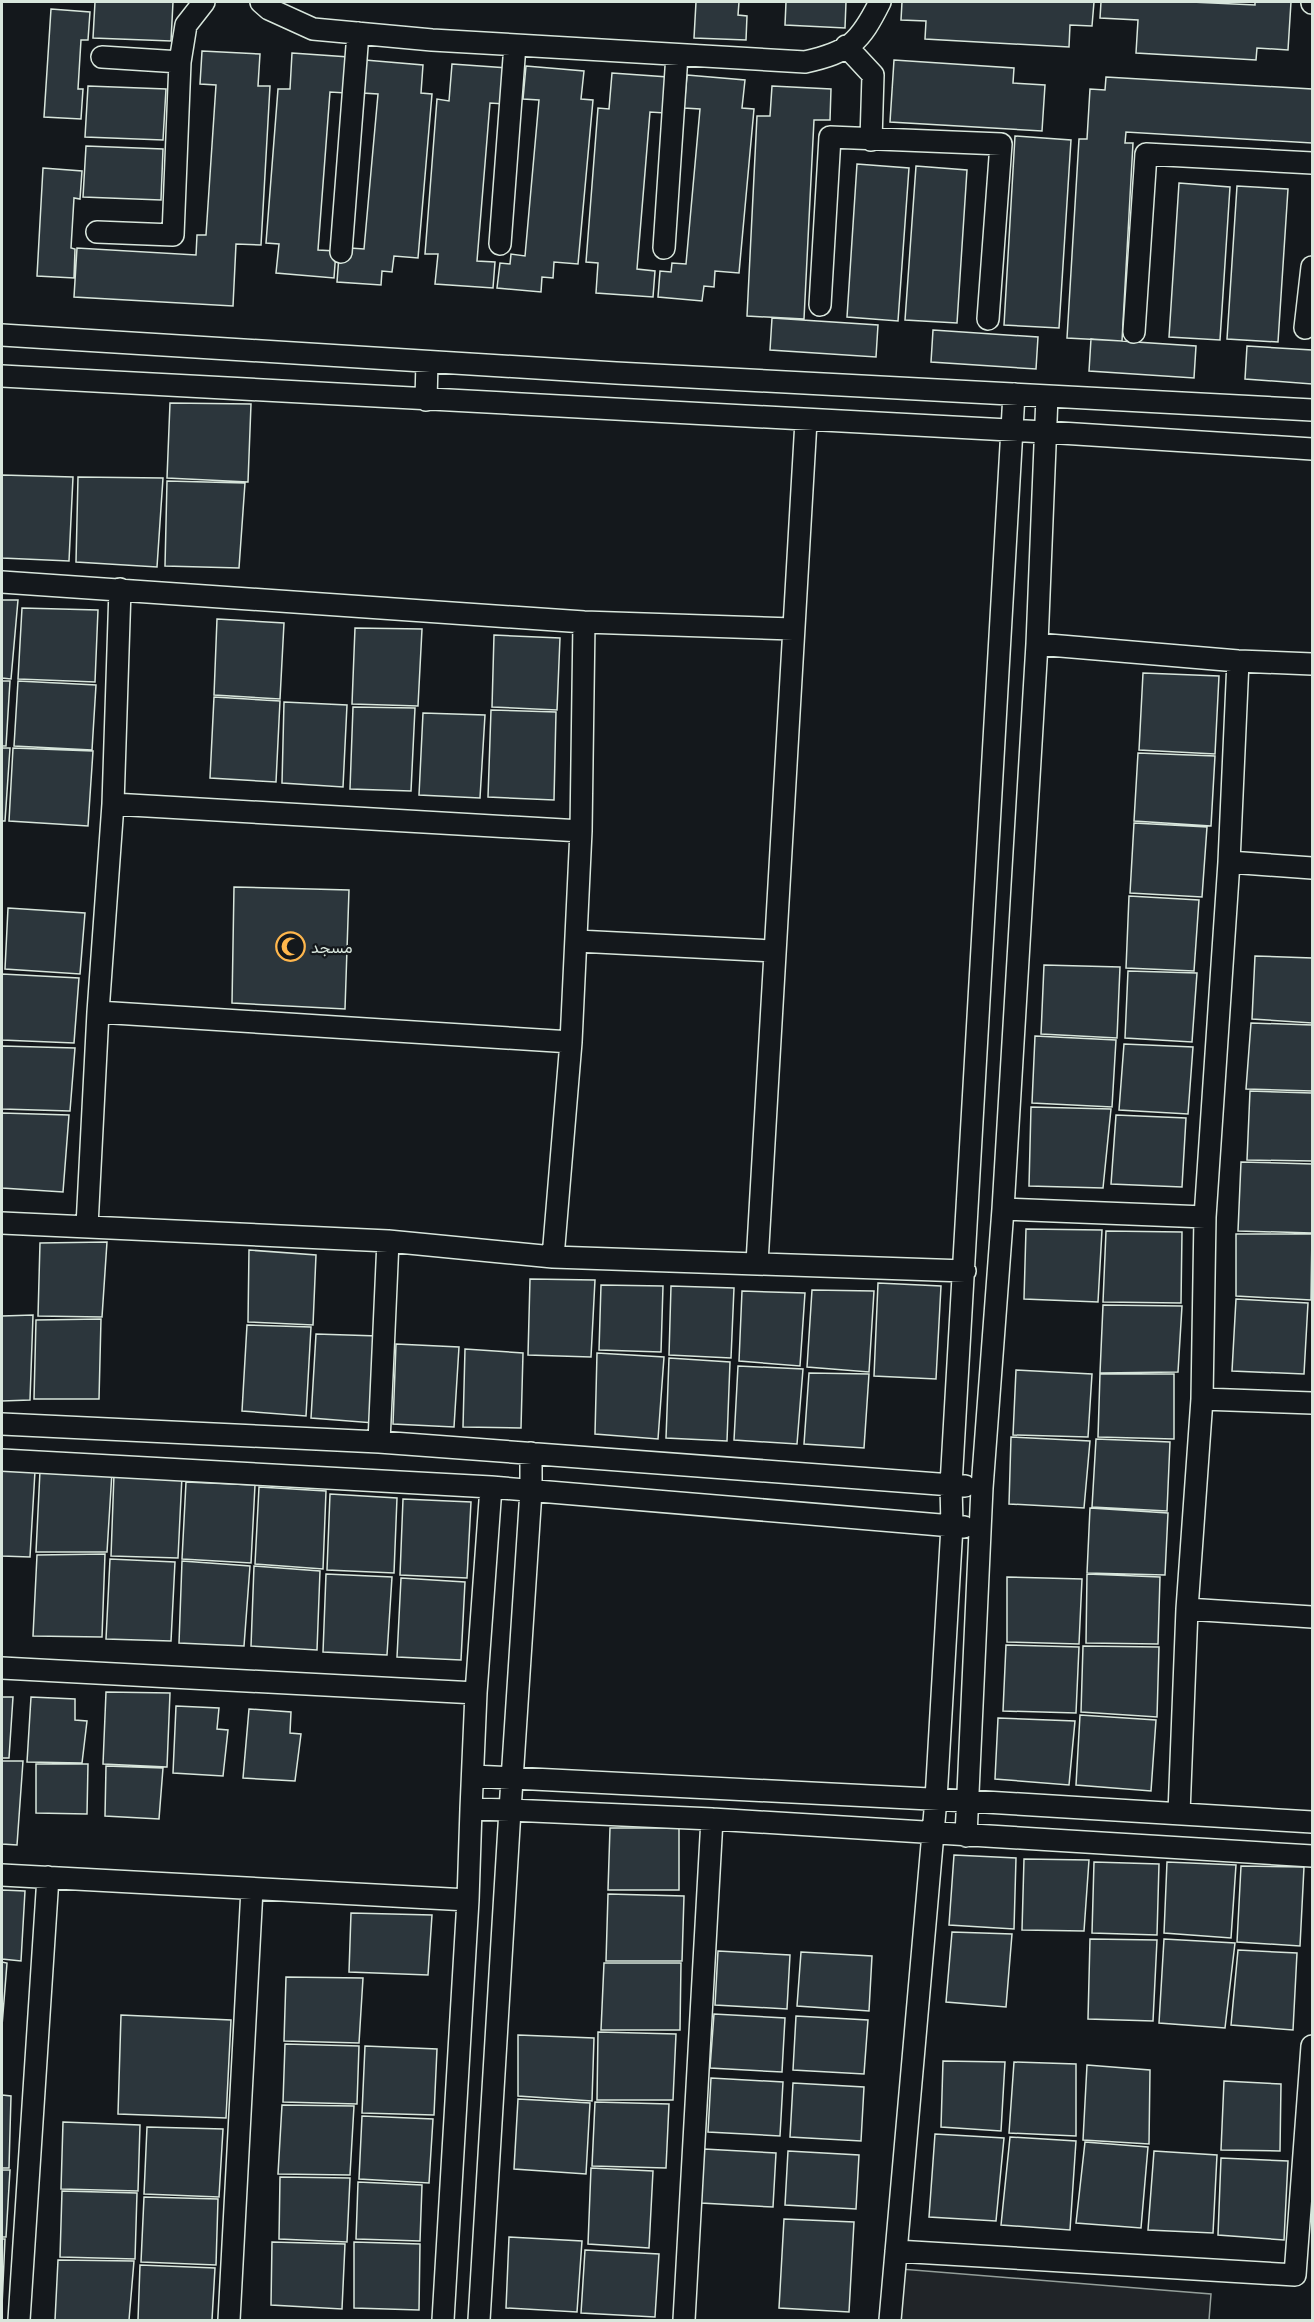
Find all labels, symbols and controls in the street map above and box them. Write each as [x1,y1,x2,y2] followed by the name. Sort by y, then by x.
[274,931,306,963] mosque icon: مسجد
[311,939,352,957] place label: مسجد

